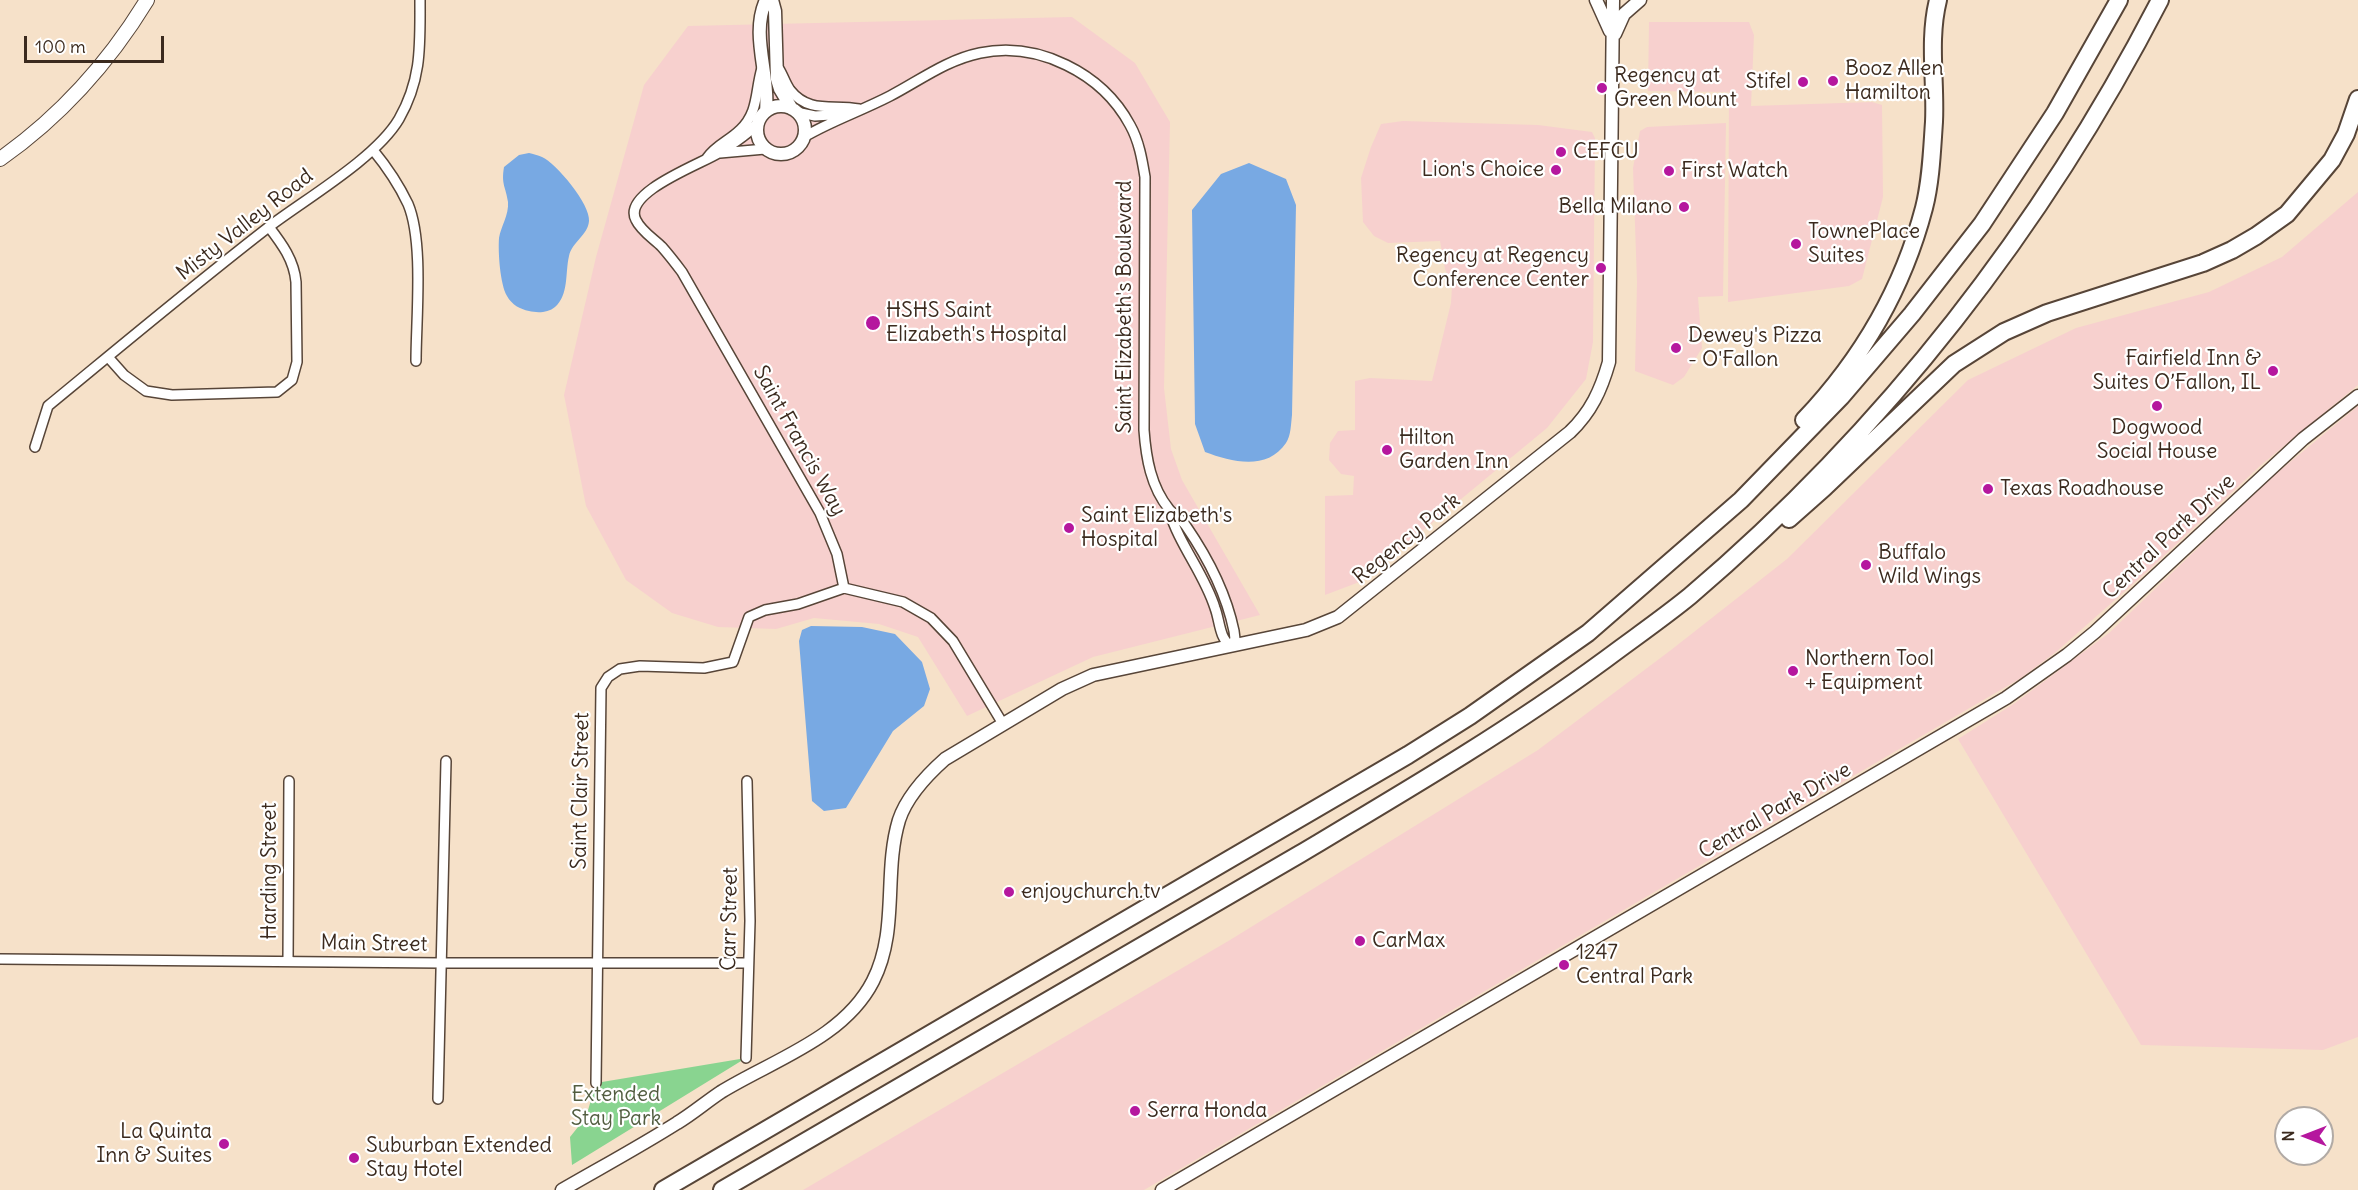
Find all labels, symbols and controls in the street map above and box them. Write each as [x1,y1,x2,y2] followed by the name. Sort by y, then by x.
[27,24,166,62] scale bar
[35,35,86,58] text: 100 m
[1845,56,1944,106] place label: Booz Allen Hamilton
[1614,63,1737,113] place label: Regency at Green Mount
[1746,69,1791,95] place label: Stifel
[1826,74,1840,88] marker: Booz Allen Hamilton
[1796,75,1810,89] marker: Stifel
[1595,81,1609,95] marker: Regency at Green Mount
[1573,139,1639,165] place label: CEFCU
[1554,145,1568,159] marker: CEFCU
[1422,157,1544,183] place label: Lion's Choice
[1681,158,1788,184] place label: First Watch
[1549,163,1563,177] marker: Lion's Choice
[172,164,318,286] street label: Misty Valley Road
[1662,164,1676,178] marker: First Watch
[1112,180,1138,434] street label: Saint Elizabeth's Boulevard
[1558,194,1672,220] place label: Bella Milano
[1677,200,1691,214] marker: Bella Milano
[1808,219,1920,269] place label: TownePlace Suites
[1789,237,1803,251] marker: TownePlace Suites
[1396,243,1589,293] place label: Regency at Regency Conference Center
[1594,261,1608,275] marker: Regency at Regency Conference Center
[886,298,1067,348] place label: HSHS Saint Elizabeth's Hospital
[864,314,882,332] marker: HSHS Saint Elizabeth's Hospital
[1688,323,1822,373] place label: Dewey's Pizza - O'Fallon
[1669,341,1683,355] marker: Dewey's Pizza - O'Fallon
[2093,346,2261,396] place label: Fairfield Inn & Suites O’Fallon, IL
[747,361,851,521] street label: Saint Francis Way
[2266,364,2280,378] marker: Fairfield Inn & Suites O’Fallon, IL
[2150,399,2164,413] marker: Dogwood Social House
[2097,415,2217,465] place label: Dogwood Social House
[1399,425,1509,475] place label: Hilton Garden Inn
[1380,443,1394,457] marker: Hilton Garden Inn
[2098,469,2240,605] street label: Central Park Drive
[2000,476,2164,502] place label: Texas Roadhouse
[1981,482,1995,496] marker: Texas Roadhouse
[1348,488,1466,590] street label: Regency Park
[1081,503,1232,553] place label: Saint Elizabeth's Hospital
[1062,521,1076,535] marker: Saint Elizabeth's Hospital
[1878,540,1981,590] place label: Buffalo Wild Wings
[1859,558,1873,572] marker: Buffalo Wild Wings
[1805,646,1934,696] place label: Northern Tool + Equipment
[1786,664,1800,678] marker: Northern Tool + Equipment
[567,712,595,870] street label: Saint Clair Street
[1694,757,1856,865] street label: Central Park Drive
[257,802,283,940] street label: Harding Street
[716,867,744,971] street label: Carr Street
[1021,879,1160,905] place label: enjoychurch.tv
[1002,885,1016,899] marker: enjoychurch.tv
[1372,928,1445,954] place label: CarMax
[320,930,428,958] street label: Main Street
[1353,934,1367,948] marker: CarMax
[1576,940,1693,990] place label: 1247 Central Park
[1557,958,1571,972] marker: 1247 Central Park
[571,1082,661,1132] park label: Extended Stay Park
[1147,1098,1267,1124] place label: Serra Honda
[1128,1104,1142,1118] marker: Serra Honda
[2274,1106,2334,1166] north arrow
[96,1119,212,1169] place label: La Quinta Inn & Suites
[2278,1130,2298,1142] text: N
[366,1133,552,1183] place label: Suburban Extended Stay Hotel
[217,1137,231,1151] marker: La Quinta Inn & Suites
[347,1151,361,1165] marker: Suburban Extended Stay Hotel

